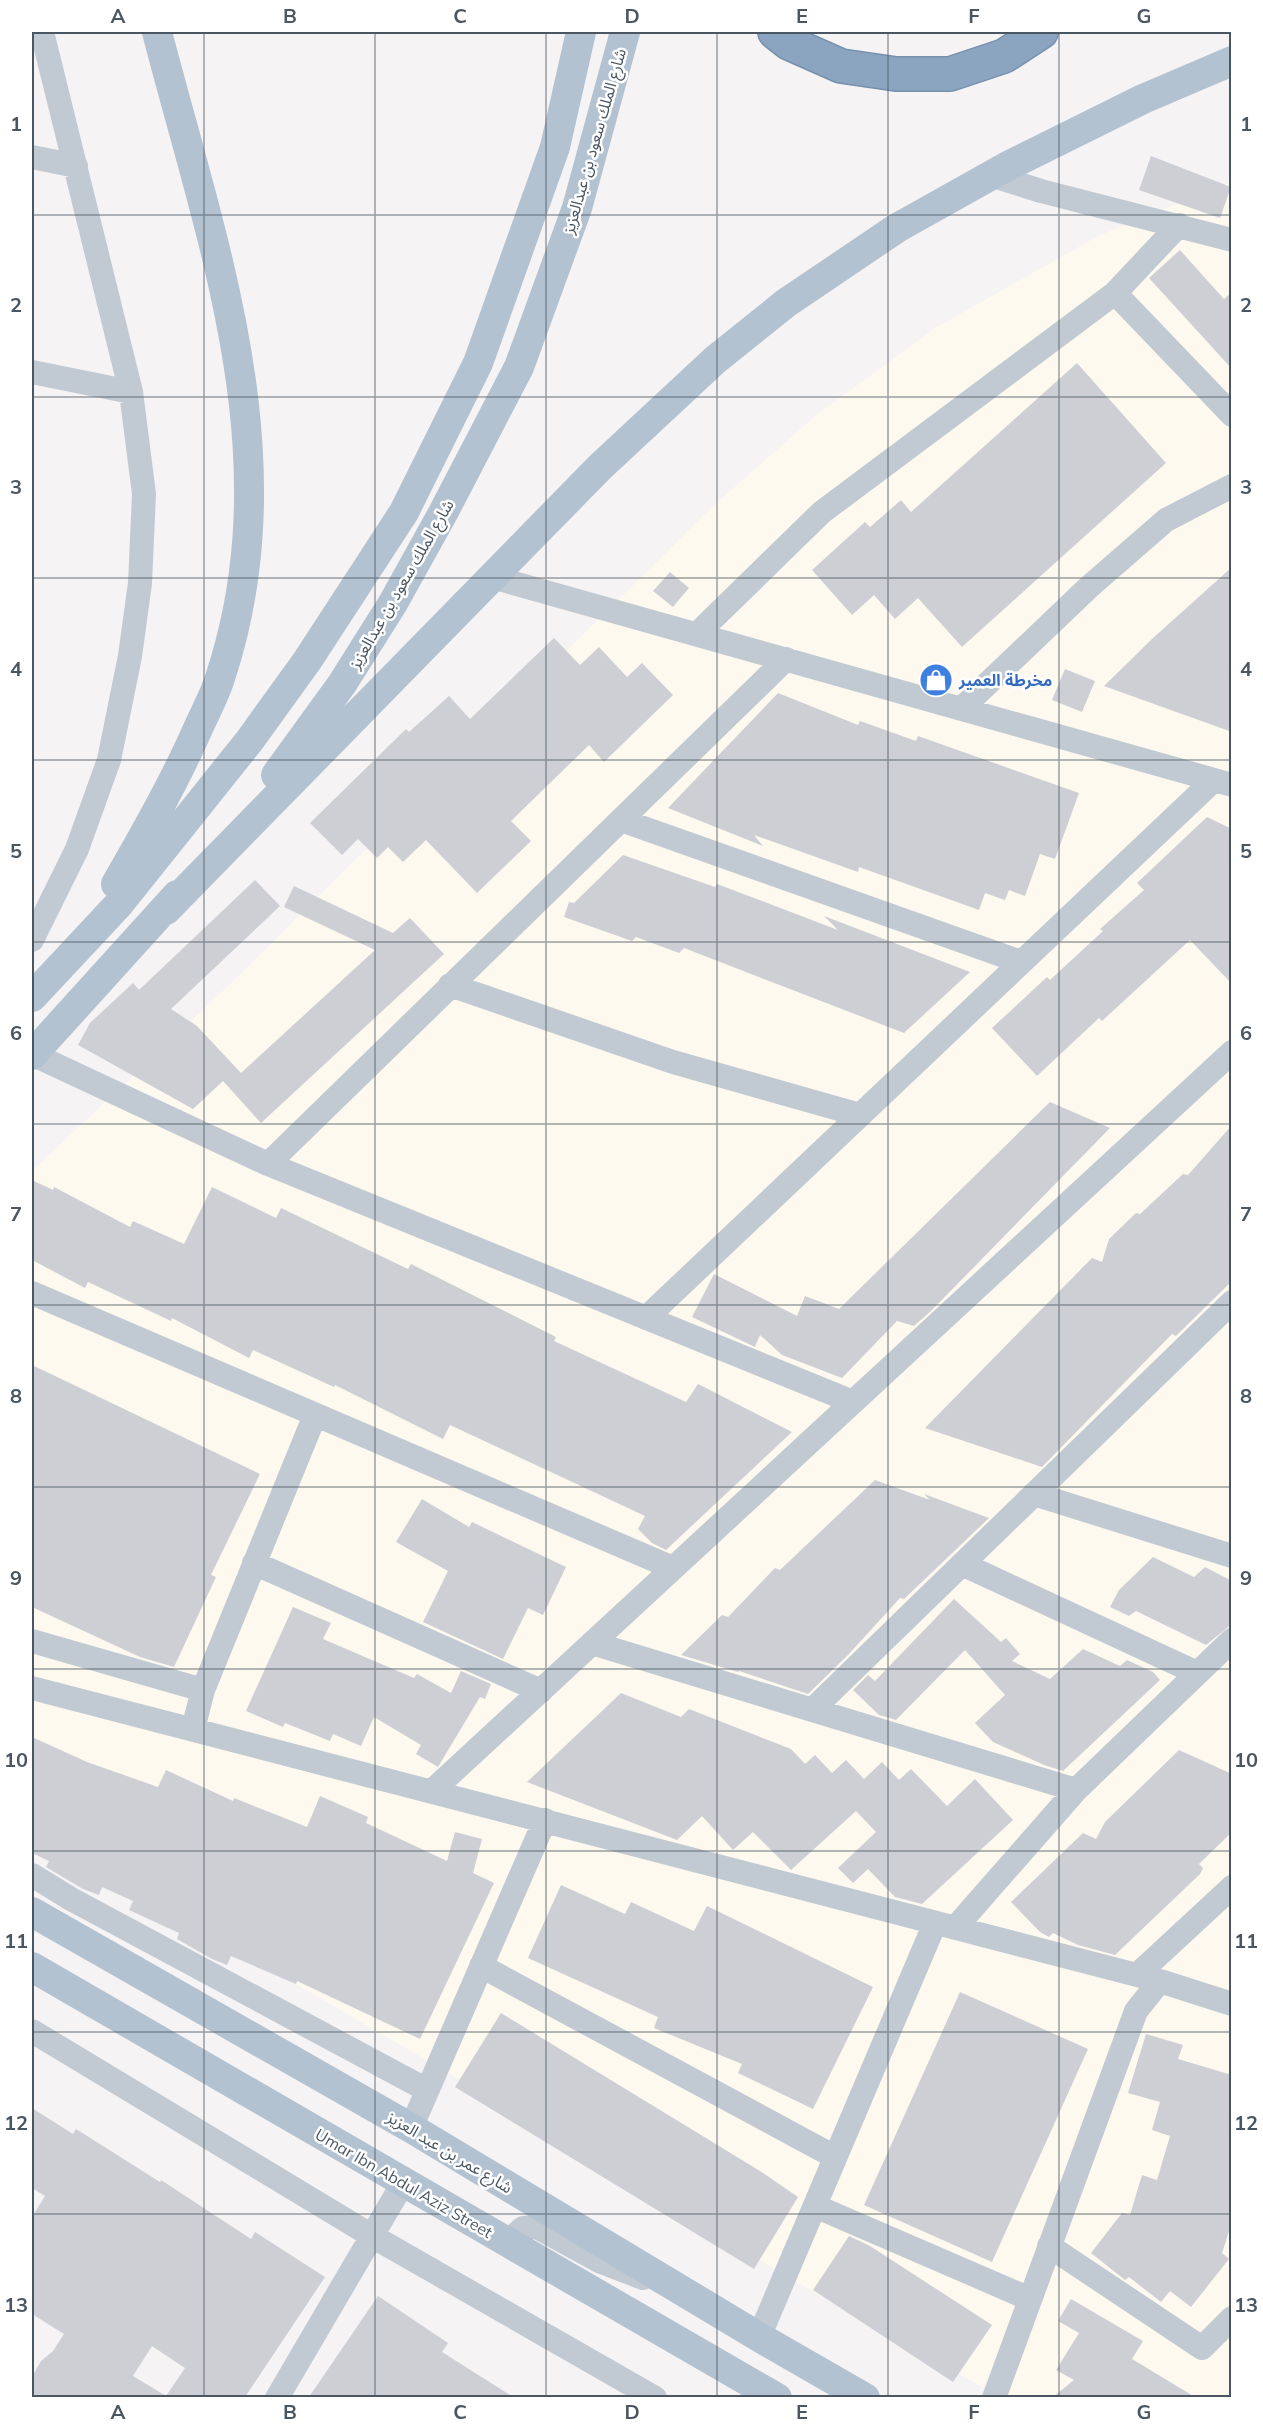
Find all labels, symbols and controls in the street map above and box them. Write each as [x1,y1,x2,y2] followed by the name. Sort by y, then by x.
[111,3,126,28] text: A
[283,3,297,28] text: B
[453,3,467,28] text: C
[624,3,640,28] text: D
[796,3,808,28] text: E
[968,3,980,28] text: F
[1137,3,1151,28] text: G
[558,46,633,238] street label: شارع الملك سعود بن عبدالعزيز
[10,111,22,136] text: 1
[1240,111,1252,136] text: 1
[10,292,22,317] text: 2
[1240,292,1252,317] text: 2
[10,474,22,499] text: 3
[1240,474,1252,499] text: 3
[344,496,460,675] street label: شارع الملك سعود بن عبدالعزيز
[10,656,22,681] text: 4
[1240,656,1252,681] text: 4
[918,662,954,698] shop icon: مخرطة العمير
[958,670,1052,690] place label: مخرطة العمير
[10,838,22,863] text: 5
[1240,838,1252,863] text: 5
[10,1020,22,1045] text: 6
[1240,1020,1252,1045] text: 6
[10,1201,22,1226] text: 7
[1240,1201,1252,1226] text: 7
[10,1383,22,1408] text: 8
[1240,1383,1252,1408] text: 8
[10,1565,22,1590] text: 9
[1240,1565,1252,1590] text: 9
[4,1747,28,1772] text: 10
[1234,1747,1258,1772] text: 10
[4,1928,28,1953] text: 11
[1234,1928,1258,1953] text: 11
[381,2106,516,2200] street label: شارع عمر بن عبد العزيز
[4,2110,28,2135] text: 12
[1234,2110,1258,2135] text: 12
[312,2124,497,2242] street label: Umar Ibn Abdul Aziz Street
[4,2292,28,2317] text: 13
[1234,2292,1258,2317] text: 13
[111,2399,126,2424] text: A
[283,2399,297,2424] text: B
[453,2399,467,2424] text: C
[624,2399,640,2424] text: D
[796,2399,808,2424] text: E
[968,2399,980,2424] text: F
[1137,2399,1151,2424] text: G

